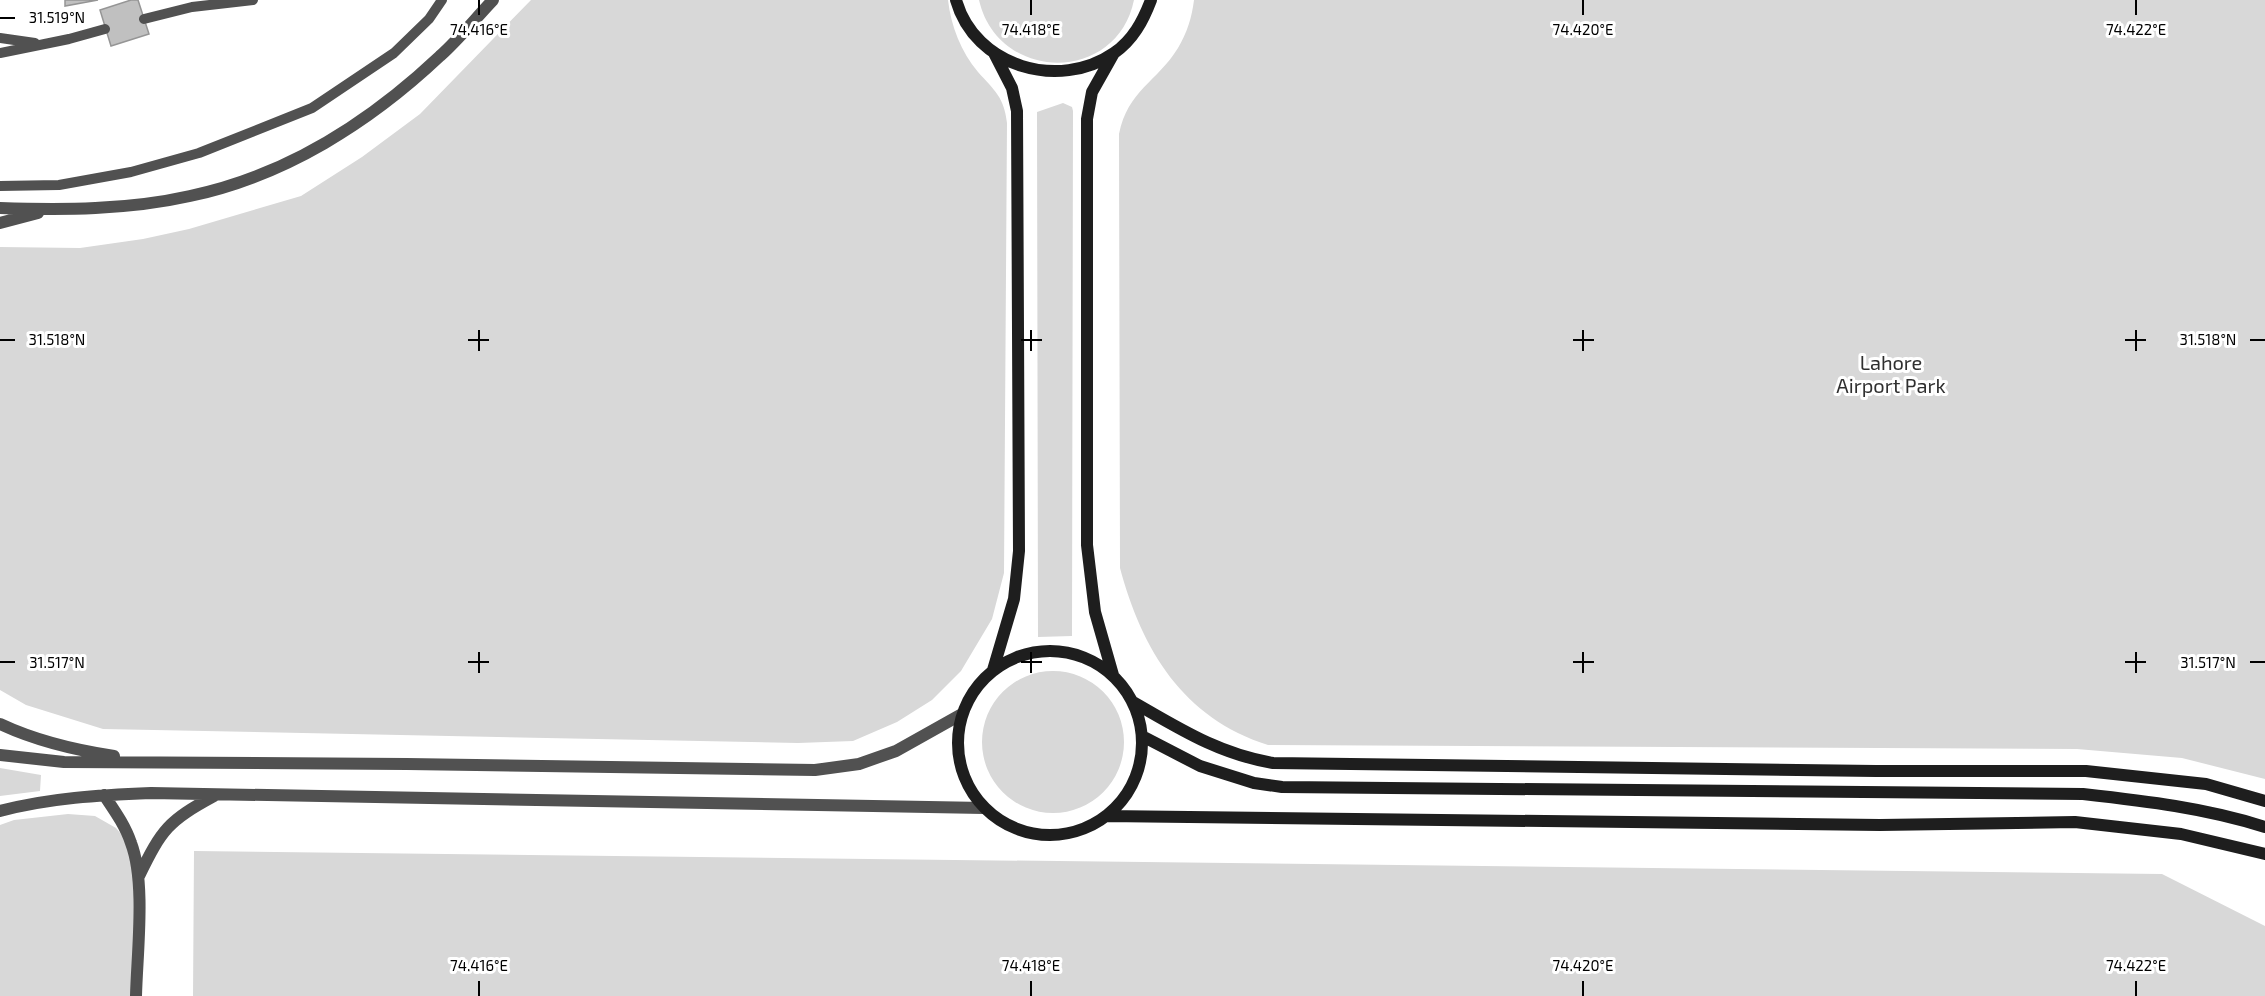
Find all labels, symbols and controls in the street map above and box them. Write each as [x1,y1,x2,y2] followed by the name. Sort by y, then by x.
[29,8,85,26] text: 31.519°N
[450,20,508,38] text: 74.416°E
[1002,20,1060,38] text: 74.418°E
[1553,20,1613,38] text: 74.420°E
[2106,20,2166,38] text: 74.422°E
[29,330,85,348] text: 31.518°N
[2180,330,2236,348] text: 31.518°N
[1836,350,1946,397] park label: Lahore Airport Park
[29,653,85,671] text: 31.517°N
[2180,653,2236,671] text: 31.517°N
[450,956,508,974] text: 74.416°E
[1002,956,1060,974] text: 74.418°E
[1553,956,1613,974] text: 74.420°E
[2106,956,2166,974] text: 74.422°E

